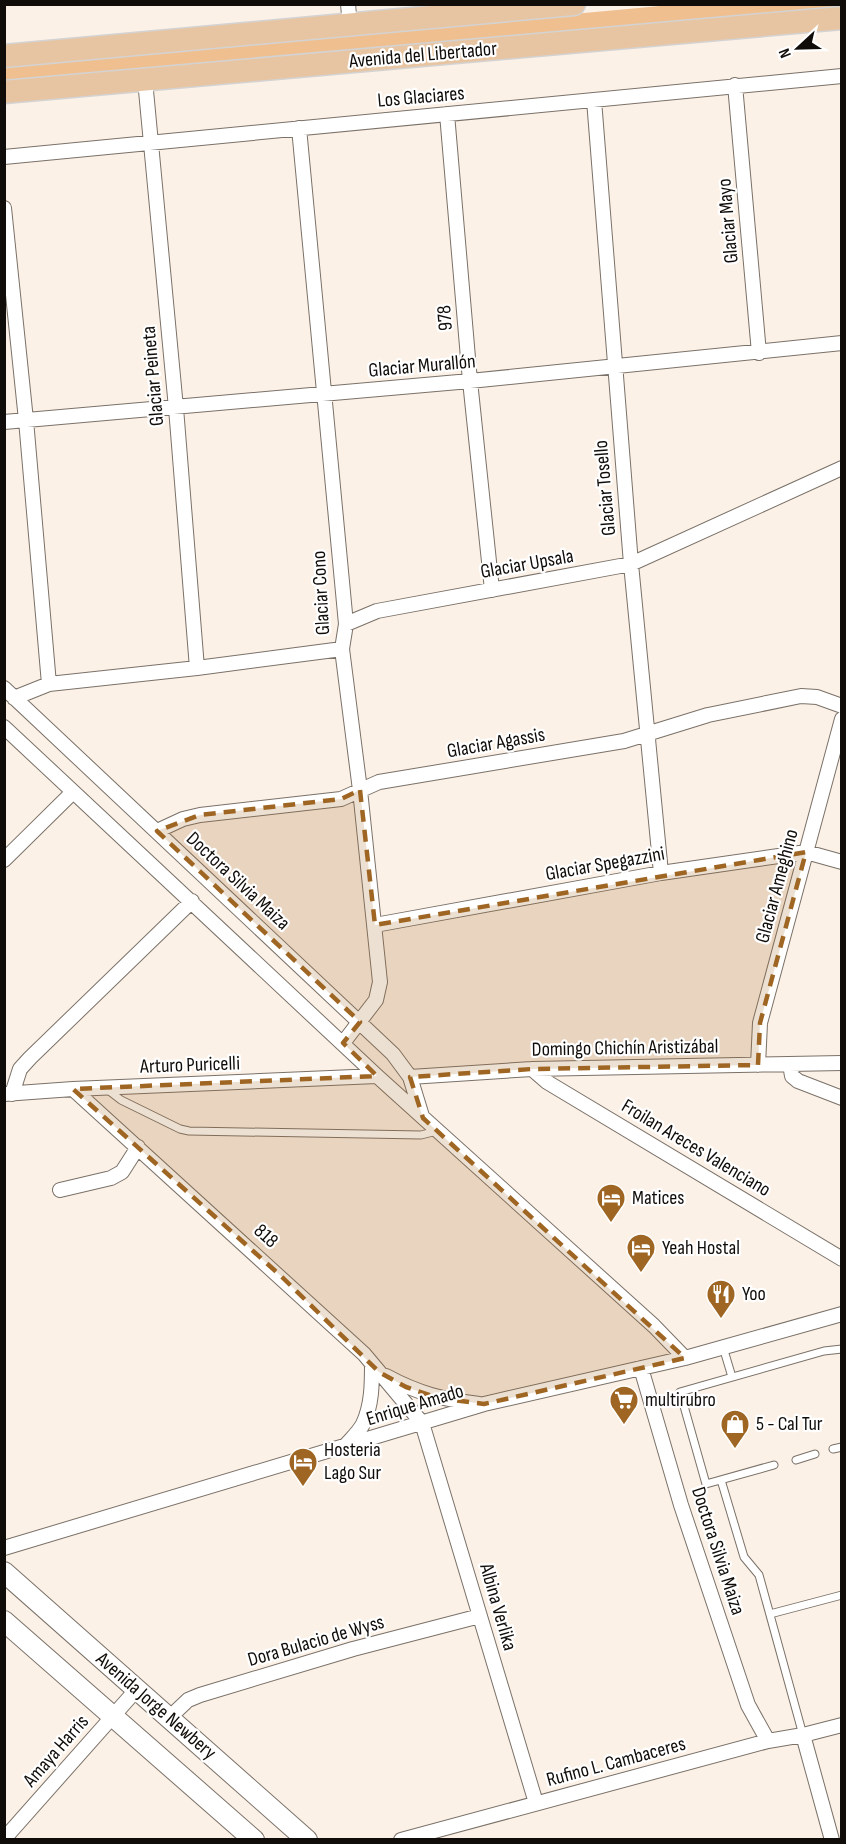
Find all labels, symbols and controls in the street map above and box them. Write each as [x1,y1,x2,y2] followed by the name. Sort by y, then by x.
[768,18,828,78] north arrow
[347,37,498,74] street label: Avenida del Libertador
[775,46,796,61] text: N
[376,81,466,113] street label: Los Glaciares
[712,178,744,264] street label: Glaciar Mayo
[432,304,458,332] street label: 978
[137,325,169,427] street label: Glaciar Peineta
[367,349,477,383] street label: Glaciar Murallón
[589,439,621,537] street label: Glaciar Tosello
[479,544,575,584] street label: Glaciar Upsala
[307,550,335,636] street label: Glaciar Cono
[445,723,547,763] street label: Glaciar Agassis
[181,827,295,935] street label: Doctora Silvia Maiza
[750,827,804,945] street label: Glaciar Ameghino
[544,842,666,886] street label: Glaciar Spegazzini
[531,1034,719,1062] street label: Domingo Chichín Aristizábal
[139,1051,240,1079] street label: Arturo Puricelli
[617,1094,775,1202] street label: Froilan Areces Valenciano
[595,1182,627,1224] hotel icon: Matices
[632,1186,685,1210] place label: Matices
[249,1219,283,1253] street label: 818
[625,1232,657,1274] hotel icon: Yeah Hostal
[662,1236,740,1260] place label: Yeah Hostal
[705,1278,737,1320] restaurant icon: Yoo
[742,1282,766,1306] place label: Yoo
[364,1379,466,1431] street label: Enrique Amado
[608,1384,640,1426] supermarket icon: multirubro
[645,1388,716,1412] place label: multirubro
[719,1408,751,1450] shop icon: 5 - Cal Tur
[756,1412,823,1436] place label: 5 - Cal Tur
[324,1438,381,1485] place label: Hosteria Lago Sur
[287,1446,319,1488] hotel icon: Hosteria Lago Sur
[686,1484,750,1618] street label: Doctora Silvia Maiza
[474,1560,522,1653] street label: Albina Verlika
[245,1610,387,1672] street label: Dora Bulacio de Wyss
[90,1647,221,1765] street label: Avenida Jorge Newbery
[17,1710,94,1793] street label: Amaya Harris
[544,1732,688,1792] street label: Rufino L. Cambaceres

